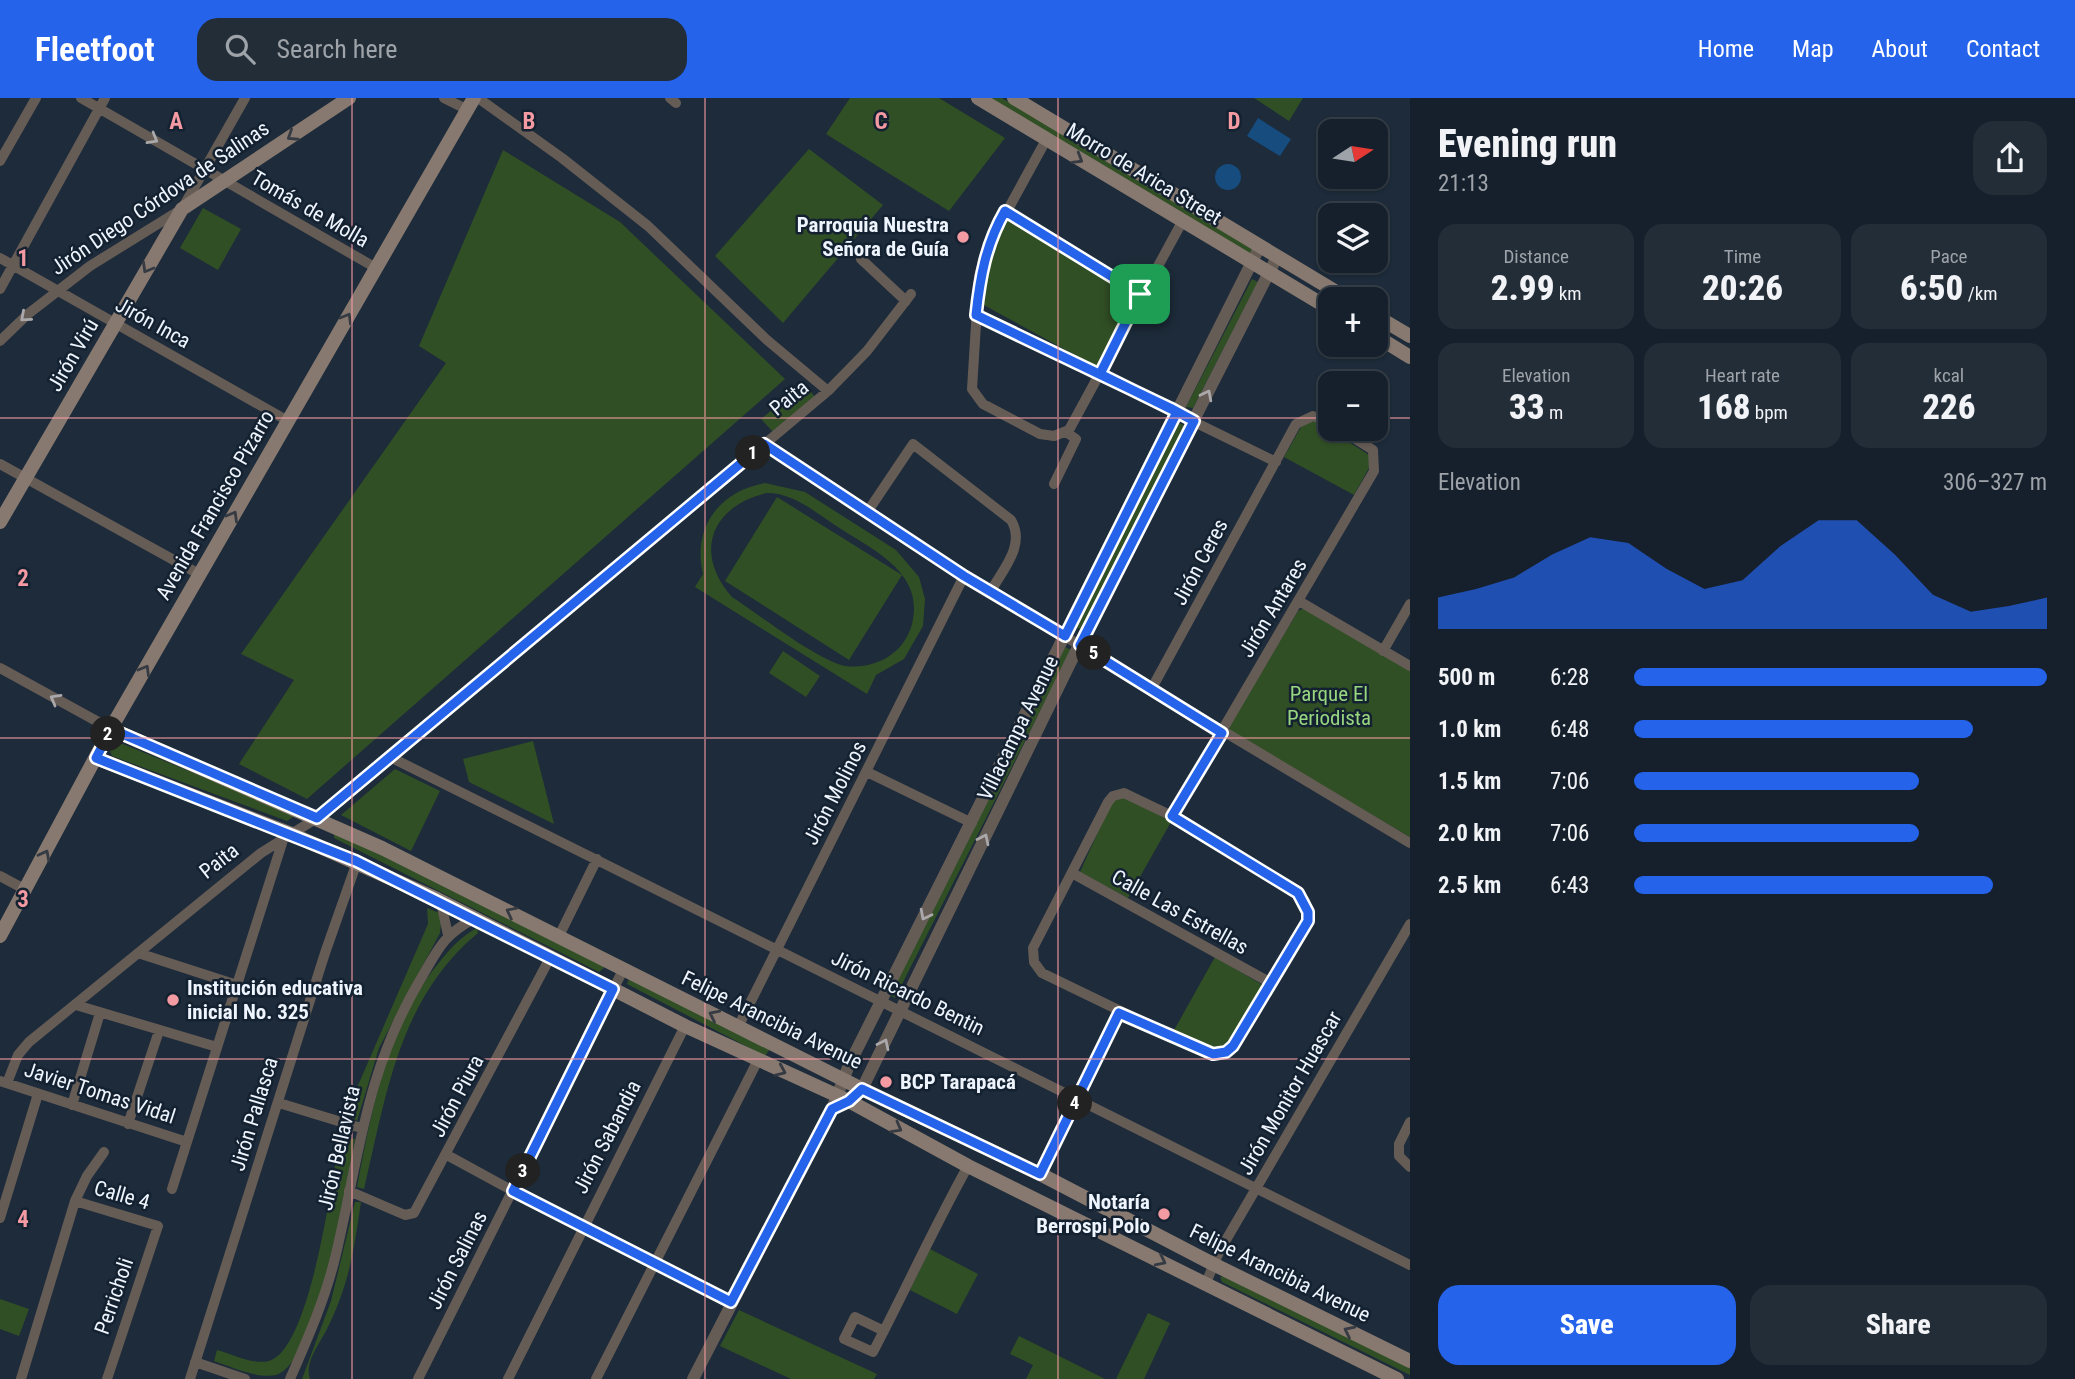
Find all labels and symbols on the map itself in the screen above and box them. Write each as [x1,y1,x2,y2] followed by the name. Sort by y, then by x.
[169,108,183,135] text: A
[523,108,535,135] text: B
[874,108,888,135] text: C
[1228,108,1241,135] text: D
[46,116,274,280] street label: Jirón Diego Córdova de Salinas
[1062,118,1226,230] street label: Morro de Arica Street
[1318,119,1388,189] north arrow
[287,127,300,140] one-way arrow
[145,131,158,144] one-way arrow
[1070,151,1083,164] one-way arrow
[247,166,373,252] street label: Tomás de Molla
[797,213,949,261] place label: Parroquia Nuestra Señora de Guía
[955,229,971,245] marker: Parroquia Nuestra Señora de Guía
[17,245,29,272] text: 1
[143,260,156,273] one-way arrow
[1110,264,1170,324] pin
[111,293,195,353] street label: Jirón Inca
[20,309,33,321] one-way arrow
[339,313,352,326] one-way arrow
[43,314,103,396] street label: Jirón Virú
[765,375,813,421] street label: Paita
[1199,390,1213,402] one-way arrow
[151,406,279,604] street label: Avenida Francisco Pizarro
[736,436,770,470] pin: 1
[225,510,238,523] one-way arrow
[1167,515,1233,609] street label: Jirón Ceres
[1234,554,1312,662] street label: Jirón Antares
[17,565,29,592] text: 2
[1076,636,1112,670] pin: 5
[973,652,1063,804] street label: Villacampa Avenue
[136,664,149,677] one-way arrow
[1287,682,1371,730] park label: Parque El Periodista
[50,694,63,707] one-way arrow
[90,716,126,752] pin: 2
[799,737,871,849] street label: Jirón Molinos
[976,834,990,846] one-way arrow
[195,838,243,884] street label: Paita
[37,850,50,862] one-way arrow
[1108,865,1252,959] street label: Calle Las Estrellas
[17,886,29,913] text: 3
[505,907,518,921] one-way arrow
[919,908,933,920] one-way arrow
[828,946,988,1040] street label: Jirón Ricardo Bentin
[678,966,866,1074] street label: Felipe Arancibia Avenue
[187,976,363,1024] place label: Institución educativa inicial No. 325
[165,992,181,1008] marker: Institución educativa inicial No. 325
[1233,1007,1347,1179] street label: Jirón Monitor Huascar
[709,1009,721,1023] one-way arrow
[876,1039,890,1051] one-way arrow
[425,1051,489,1141] street label: Jirón Piura
[225,1054,283,1174] street label: Jirón Pallasca
[22,1057,178,1129] street label: Javier Tomas Vidal
[774,1063,786,1077] one-way arrow
[900,1070,1016,1094] place label: BCP Tarapacá
[878,1074,894,1090] marker: BCP Tarapacá
[568,1077,646,1197] street label: Jirón Sabandia
[313,1083,365,1213] street label: Jirón Bellavista
[1058,1086,1092,1121] pin: 4
[890,1120,903,1133] one-way arrow
[505,1154,540,1188] pin: 3
[91,1176,153,1214] street label: Calle 4
[1036,1190,1150,1238] place label: Notaría Berrospi Polo
[17,1206,29,1233] text: 4
[1156,1206,1172,1222] marker: Notaría Berrospi Polo
[422,1207,492,1313] street label: Jirón Salinas
[1186,1219,1374,1327] street label: Felipe Arancibia Avenue
[1154,1253,1166,1267] one-way arrow
[90,1255,138,1337] street label: Perricholi
[1344,1326,1356,1340] one-way arrow

